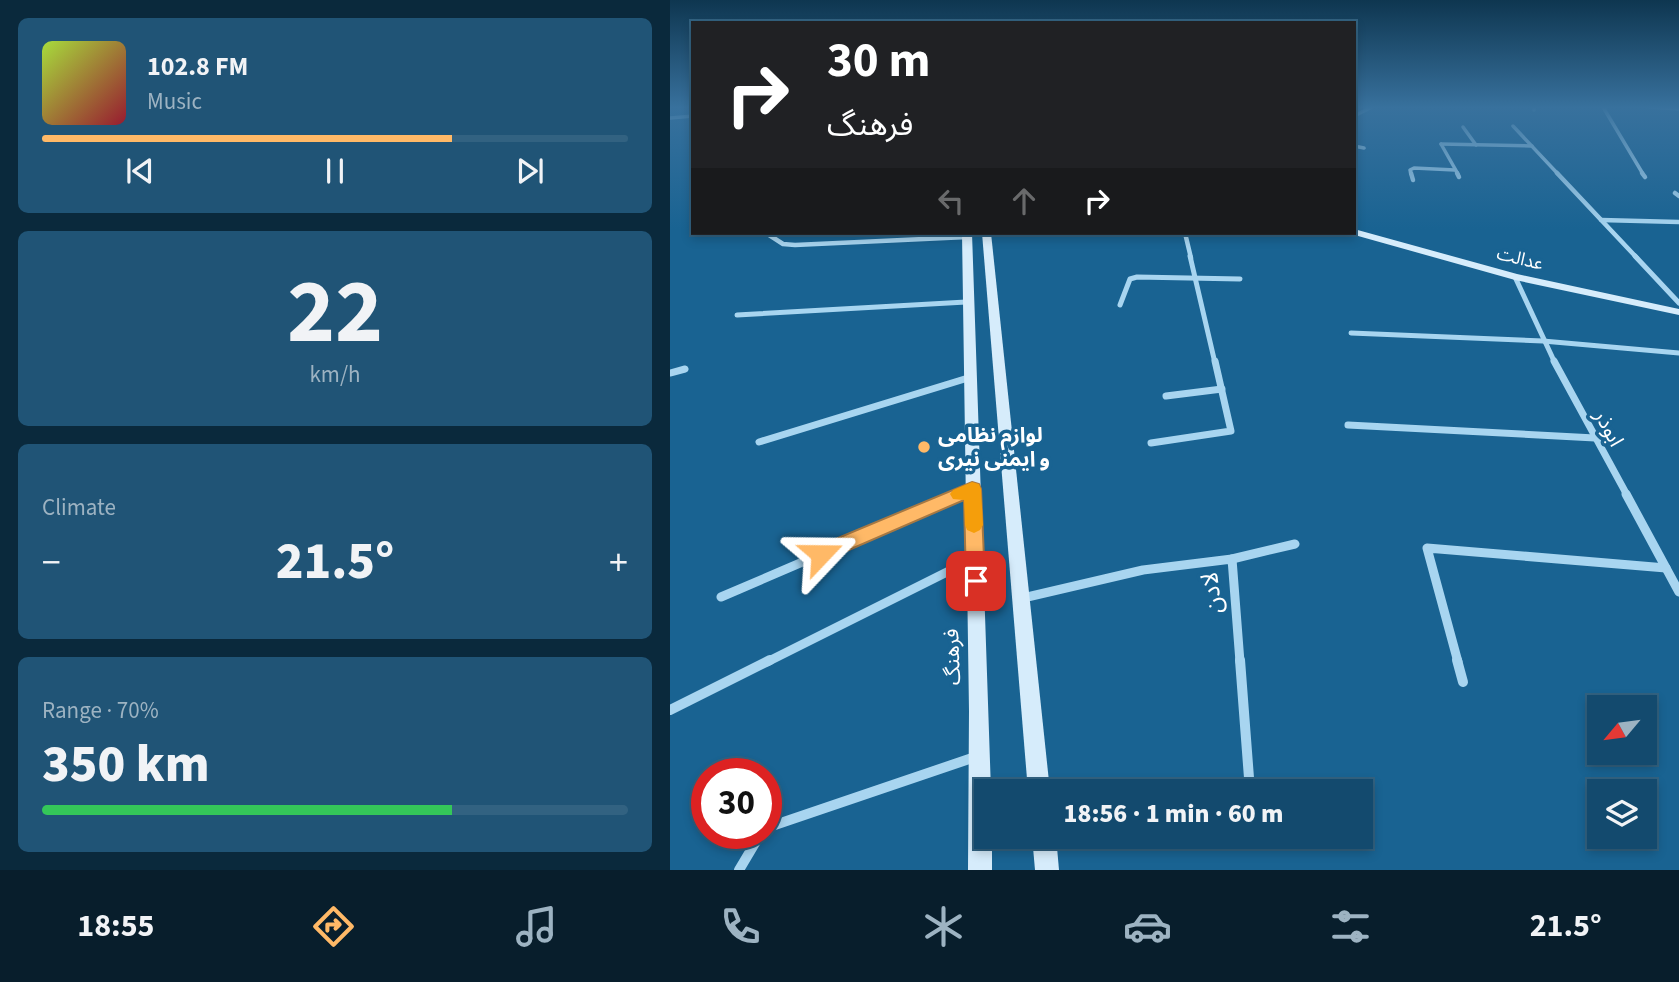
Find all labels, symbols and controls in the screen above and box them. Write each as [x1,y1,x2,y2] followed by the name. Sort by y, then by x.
[827,26,931,96] text: 30 m
[147,48,248,85] text: 102.8 FM
[712,49,803,140] icon: right
[147,85,202,118] text: Music
[827,102,913,148] text: فرهنگ
[121,152,159,190] icon: previous
[316,152,354,190] icon: pause
[511,152,549,190] icon: next
[932,182,970,220] icon: left
[1005,182,1043,220] icon: ahead
[1078,182,1116,220] icon: right
[1494,241,1546,277] street label: عدالت
[287,248,383,377] text: 22
[309,358,361,391] text: km/h
[1586,403,1631,452] street label: ابوذر
[938,420,1050,474] place label: لوازم نظامی و ایمنی نیری
[916,439,932,455] marker: لوازم نظامی و ایمنی نیری
[42,491,116,524] text: Climate
[784,517,858,591] position arrow
[276,525,394,599] text: 21.5°
[42,536,61,590] text: −
[609,536,628,590] text: +
[946,551,1006,611] pin
[957,562,995,600] icon: arrive
[1192,570,1232,616] street label: لادن
[936,628,968,686] street label: فرهنگ
[42,694,159,727] text: Range · 70%
[1587,695,1657,765] north arrow
[1587,695,1657,849] map controls
[42,728,210,802] text: 350 km
[691,758,782,849] speed limit sign: 30
[1587,779,1657,849] button: layers
[1064,795,1283,832] text: 18:56 · 1 min · 60 m
[309,902,358,951] icon: directions
[512,902,561,951] icon: music
[716,902,765,951] icon: phone
[919,902,968,951] icon: climate
[1123,902,1172,951] icon: car
[1326,902,1375,951] icon: filters
[77,903,154,949] text: 18:55
[1530,903,1602,949] text: 21.5°

